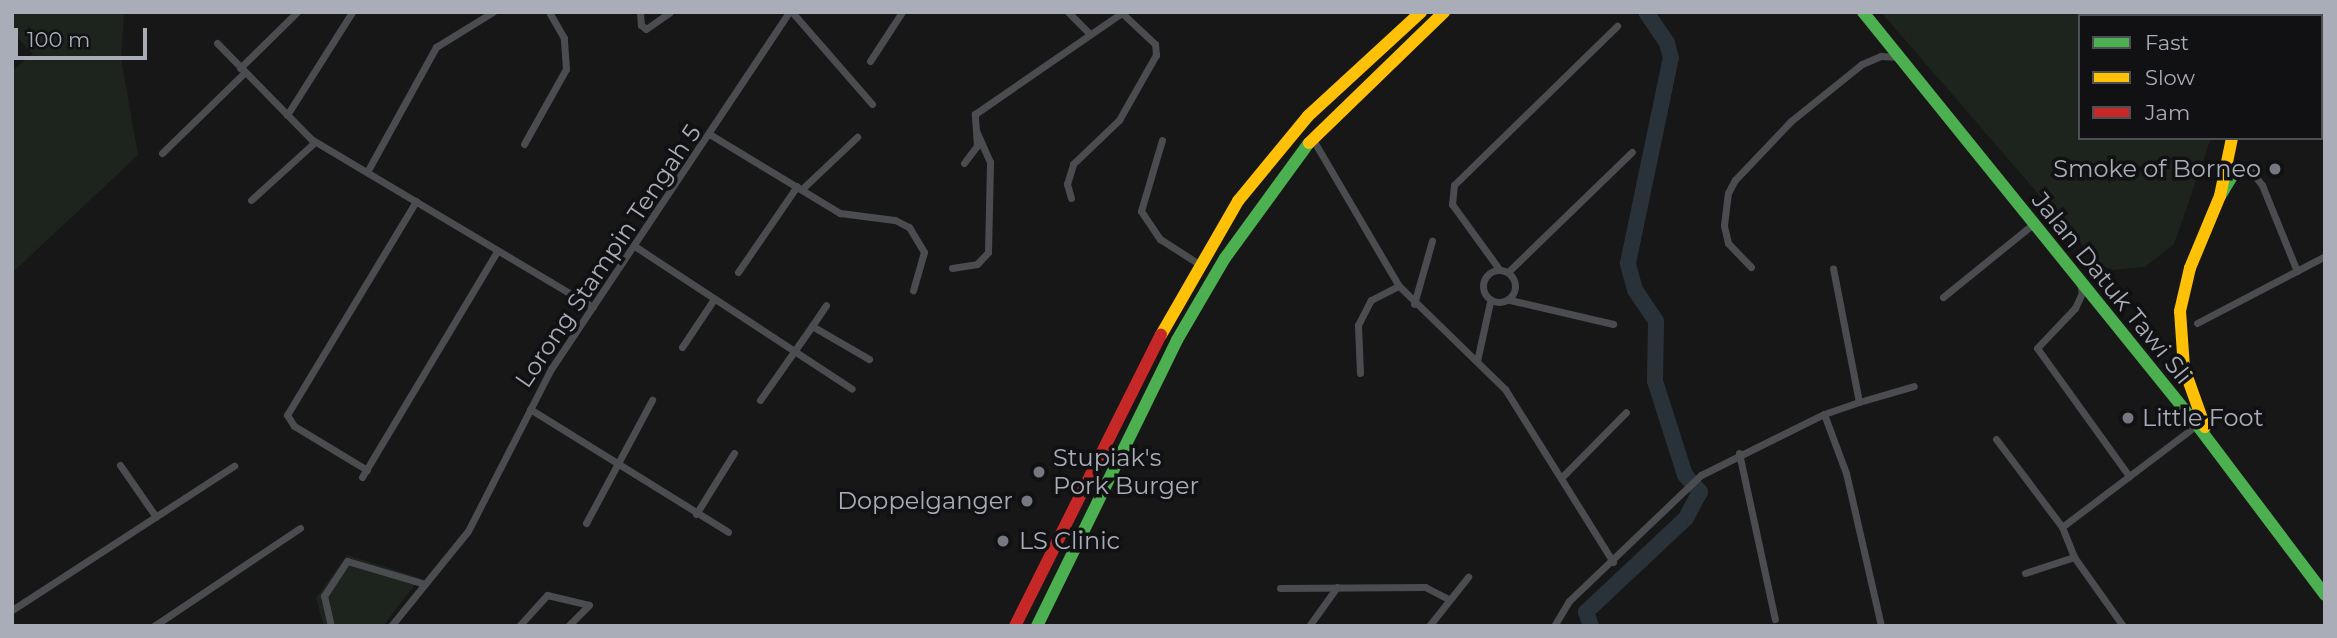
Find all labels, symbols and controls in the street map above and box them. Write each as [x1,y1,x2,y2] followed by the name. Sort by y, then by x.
[18,14,150,58] scale bar
[2078,14,2323,140] legend
[27,27,90,52] text: 100 m
[2145,30,2189,55] text: Fast
[2145,65,2195,90] text: Slow
[2145,100,2190,125] text: Jam
[509,119,707,393] street label: Lorong Stampin Tengah 5
[2053,155,2261,183] place label: Smoke of Borneo
[2267,161,2283,177] marker: Smoke of Borneo
[2026,186,2198,390] street label: Jalan Datuk Tawi Sli
[2142,404,2263,432] place label: Little Foot
[2120,410,2136,426] marker: Little Foot
[1053,444,1199,500] place label: Stupiak's Pork Burger
[1031,464,1047,480] marker: Stupiak's Pork Burger
[837,487,1013,515] place label: Doppelganger
[1019,493,1035,509] marker: Doppelganger
[1019,527,1120,555] place label: LS Clinic
[993,531,1013,551] marker: LS Clinic

